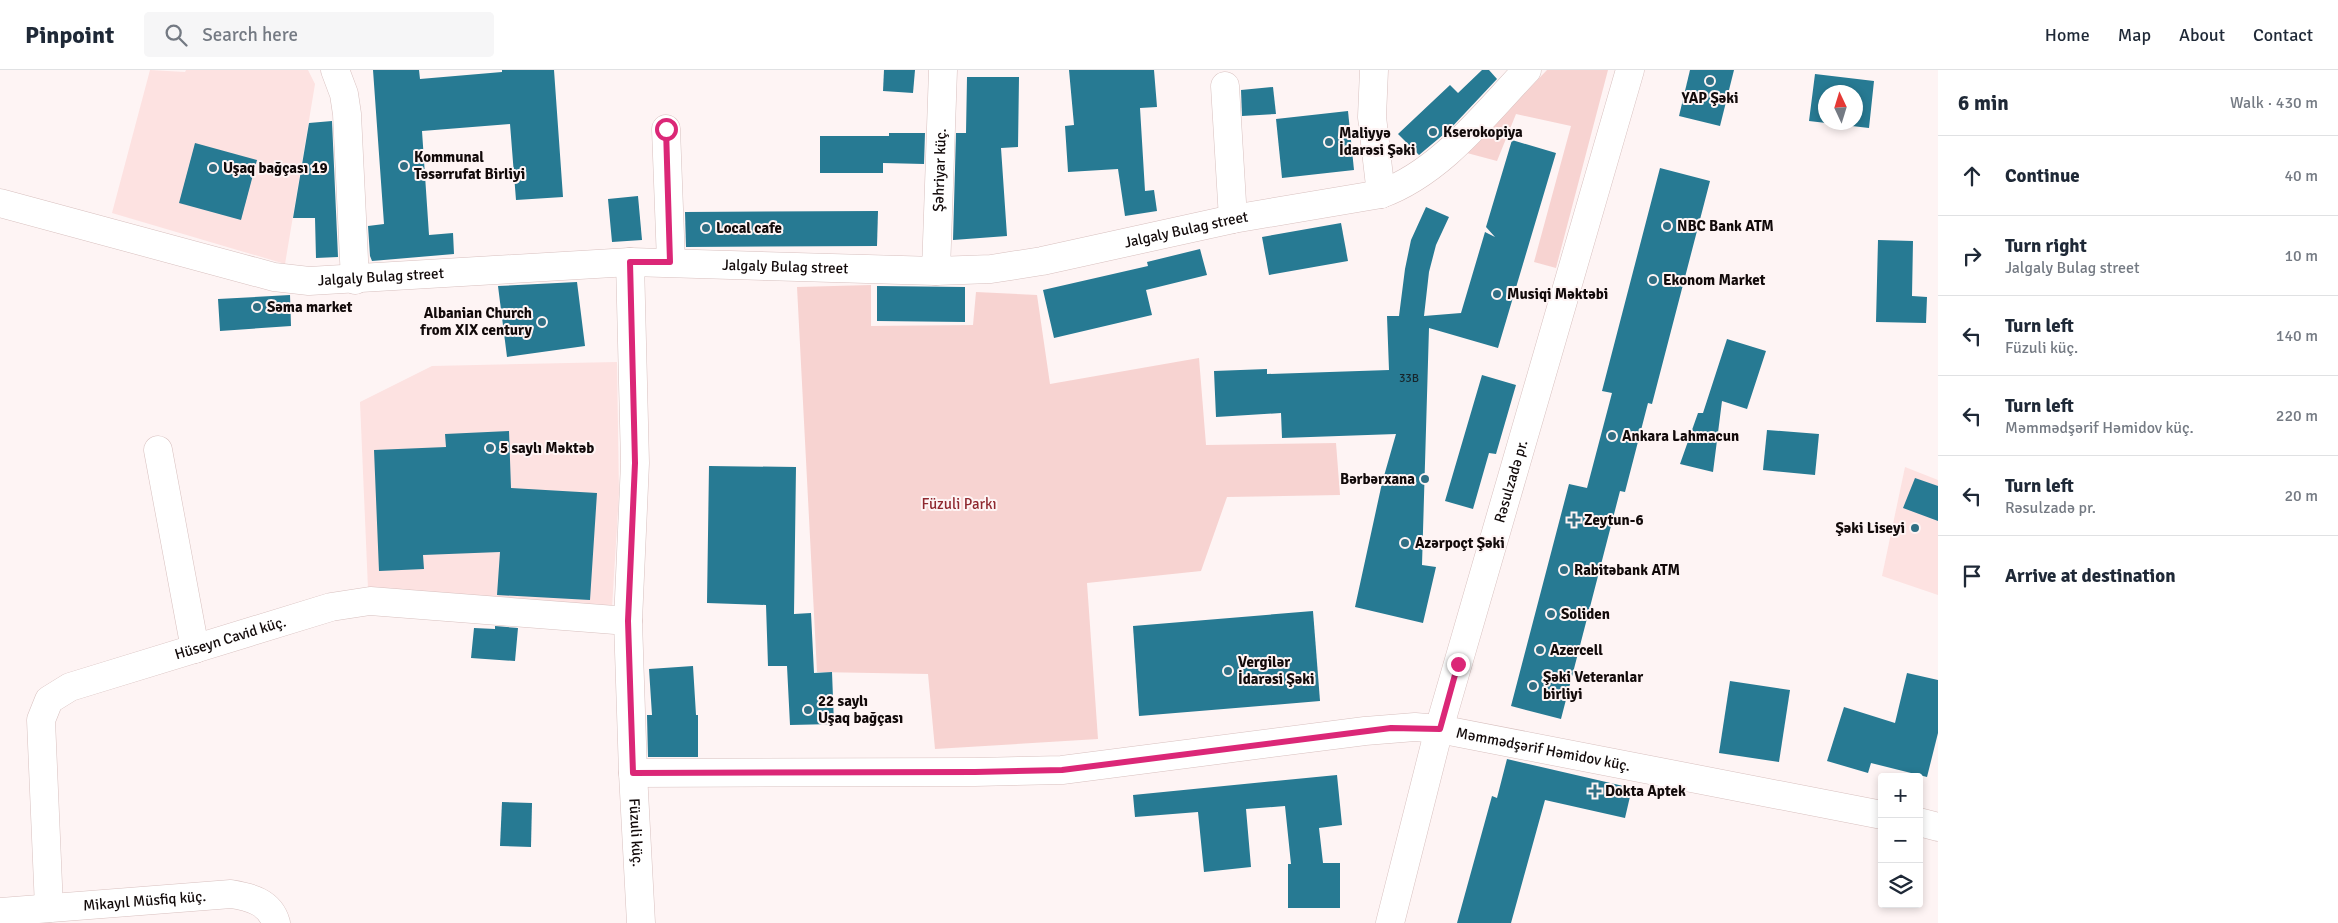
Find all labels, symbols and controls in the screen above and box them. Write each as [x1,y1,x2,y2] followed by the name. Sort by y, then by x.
[144,12,494,57] search box
[25,20,114,50] text: Pinpoint
[162,21,190,49] icon: search
[202,23,298,47] text: Search here
[2045,24,2090,46] text: Home
[2118,24,2151,46] text: Map
[2179,24,2225,46] text: About
[2253,24,2313,46] text: Contact
[1704,75,1716,87] marker: YAP Şəki
[1818,85,1863,130] north arrow
[1680,89,1739,107] place label: YAP Şəki
[1958,90,2009,116] text: 6 min
[2230,93,2318,113] text: Walk · 430 m
[655,118,678,141] route start
[1443,123,1523,141] place label: Kserokopiya
[1339,124,1415,159] place label: Maliyyə İdarəsi Şəki
[1427,126,1439,138] marker: Kserokopiya
[929,128,950,212] street label: Şəhriyar küç.
[1323,136,1335,148] marker: Maliyyə İdarəsi Şəki
[414,148,525,183] place label: Kommunal Təsərrufat Birliyi
[223,159,328,177] place label: Uşaq bağçası 19
[398,160,410,172] marker: Kommunal Təsərrufat Birliyi
[207,162,219,174] marker: Uşaq bağçası 19
[1958,162,1986,190] icon: ahead
[2005,164,2080,188] text: Continue
[2284,166,2318,186] text: 40 m
[1123,208,1249,252] street label: Jalgaly Bulag street
[1677,217,1774,235] place label: NBC Bank ATM
[716,219,782,237] place label: Local cafe
[1661,220,1673,232] marker: NBC Bank ATM
[700,222,712,234] marker: Local cafe
[2005,234,2087,258] text: Turn right
[1958,242,1986,270] icon: right
[2284,246,2318,266] text: 10 m
[722,256,849,277] street label: Jalgaly Bulag street
[2005,258,2140,278] text: Jalgaly Bulag street
[317,264,444,289] street label: Jalgaly Bulag street
[1663,271,1766,289] place label: Ekonom Market
[1647,274,1659,286] marker: Ekonom Market
[1507,285,1608,303] place label: Musiqi Məktəbi
[1491,288,1503,300] marker: Musiqi Məktəbi
[267,298,353,316] place label: Səma market
[251,301,263,313] marker: Səma market
[419,304,533,339] place label: Albanian Church from XIX century
[2005,314,2074,338] text: Turn left
[536,316,548,328] marker: Albanian Church from XIX century
[1958,322,1986,350] icon: left
[2276,326,2318,346] text: 140 m
[2005,338,2078,358] text: Füzuli küç.
[1399,371,1419,386] house number: 33B
[2005,394,2074,418] text: Turn left
[1958,402,1986,430] icon: left
[2276,406,2318,426] text: 220 m
[2005,418,2194,438] text: Məmmədşərif Həmidov küç.
[1622,427,1739,445] place label: Ankara Lahmacun
[1606,430,1618,442] marker: Ankara Lahmacun
[1490,438,1531,525] street label: Rəsulzadə pr.
[500,439,594,457] place label: 5 saylı Məktəb
[484,442,496,454] marker: 5 saylı Məktəb
[1340,470,1415,488] place label: Bərbərxana
[1419,473,1431,485] marker: Bərbərxana
[2005,474,2074,498] text: Turn left
[1958,482,1986,510] icon: left
[2284,486,2318,506] text: 20 m
[921,495,997,513] park label: Füzuli Parkı
[2005,498,2096,518] text: Rəsulzadə pr.
[1584,511,1644,529] place label: Zeytun-6
[1568,514,1580,526] marker: Zeytun-6
[1835,519,1905,537] place label: Şəki Liseyi
[1909,522,1921,534] marker: Şəki Liseyi
[1415,534,1505,552] place label: Azərpoçt Şəki
[1399,537,1411,549] marker: Azərpoçt Şəki
[1574,561,1680,579] place label: Rabitəbank ATM
[1958,562,1986,590] icon: arrive
[1558,564,1570,576] marker: Rabitəbank ATM
[2005,564,2176,588] text: Arrive at destination
[1561,605,1610,623] place label: Soliden
[1545,608,1557,620] marker: Soliden
[172,612,288,663] street label: Hüseyn Cavid küç.
[1550,641,1603,659] place label: Azercell
[1534,644,1546,656] marker: Azercell
[1238,653,1314,688] place label: Vergilər İdarəsi Şəki
[1447,653,1470,676] route end
[1222,665,1234,677] marker: Vergilər İdarəsi Şəki
[1543,668,1643,703] place label: Şəki Veteranlar birliyi
[1527,680,1539,692] marker: Şəki Veteranlar birliyi
[818,692,903,727] place label: 22 saylı Uşaq bağçası
[802,704,814,716] marker: 22 saylı Uşaq bağçası
[1455,724,1632,775] street label: Məmmədşərif Həmidov küç.
[1878,773,1923,908] map controls
[1878,773,1923,818] button: +
[1605,782,1686,800] place label: Dokta Aptek
[1589,785,1601,797] marker: Dokta Aptek
[625,798,647,867] street label: Füzuli küç.
[1878,818,1923,863] button: −
[1878,863,1923,908] button: layers
[82,887,207,915] street label: Mikayıl Müsfiq küç.

